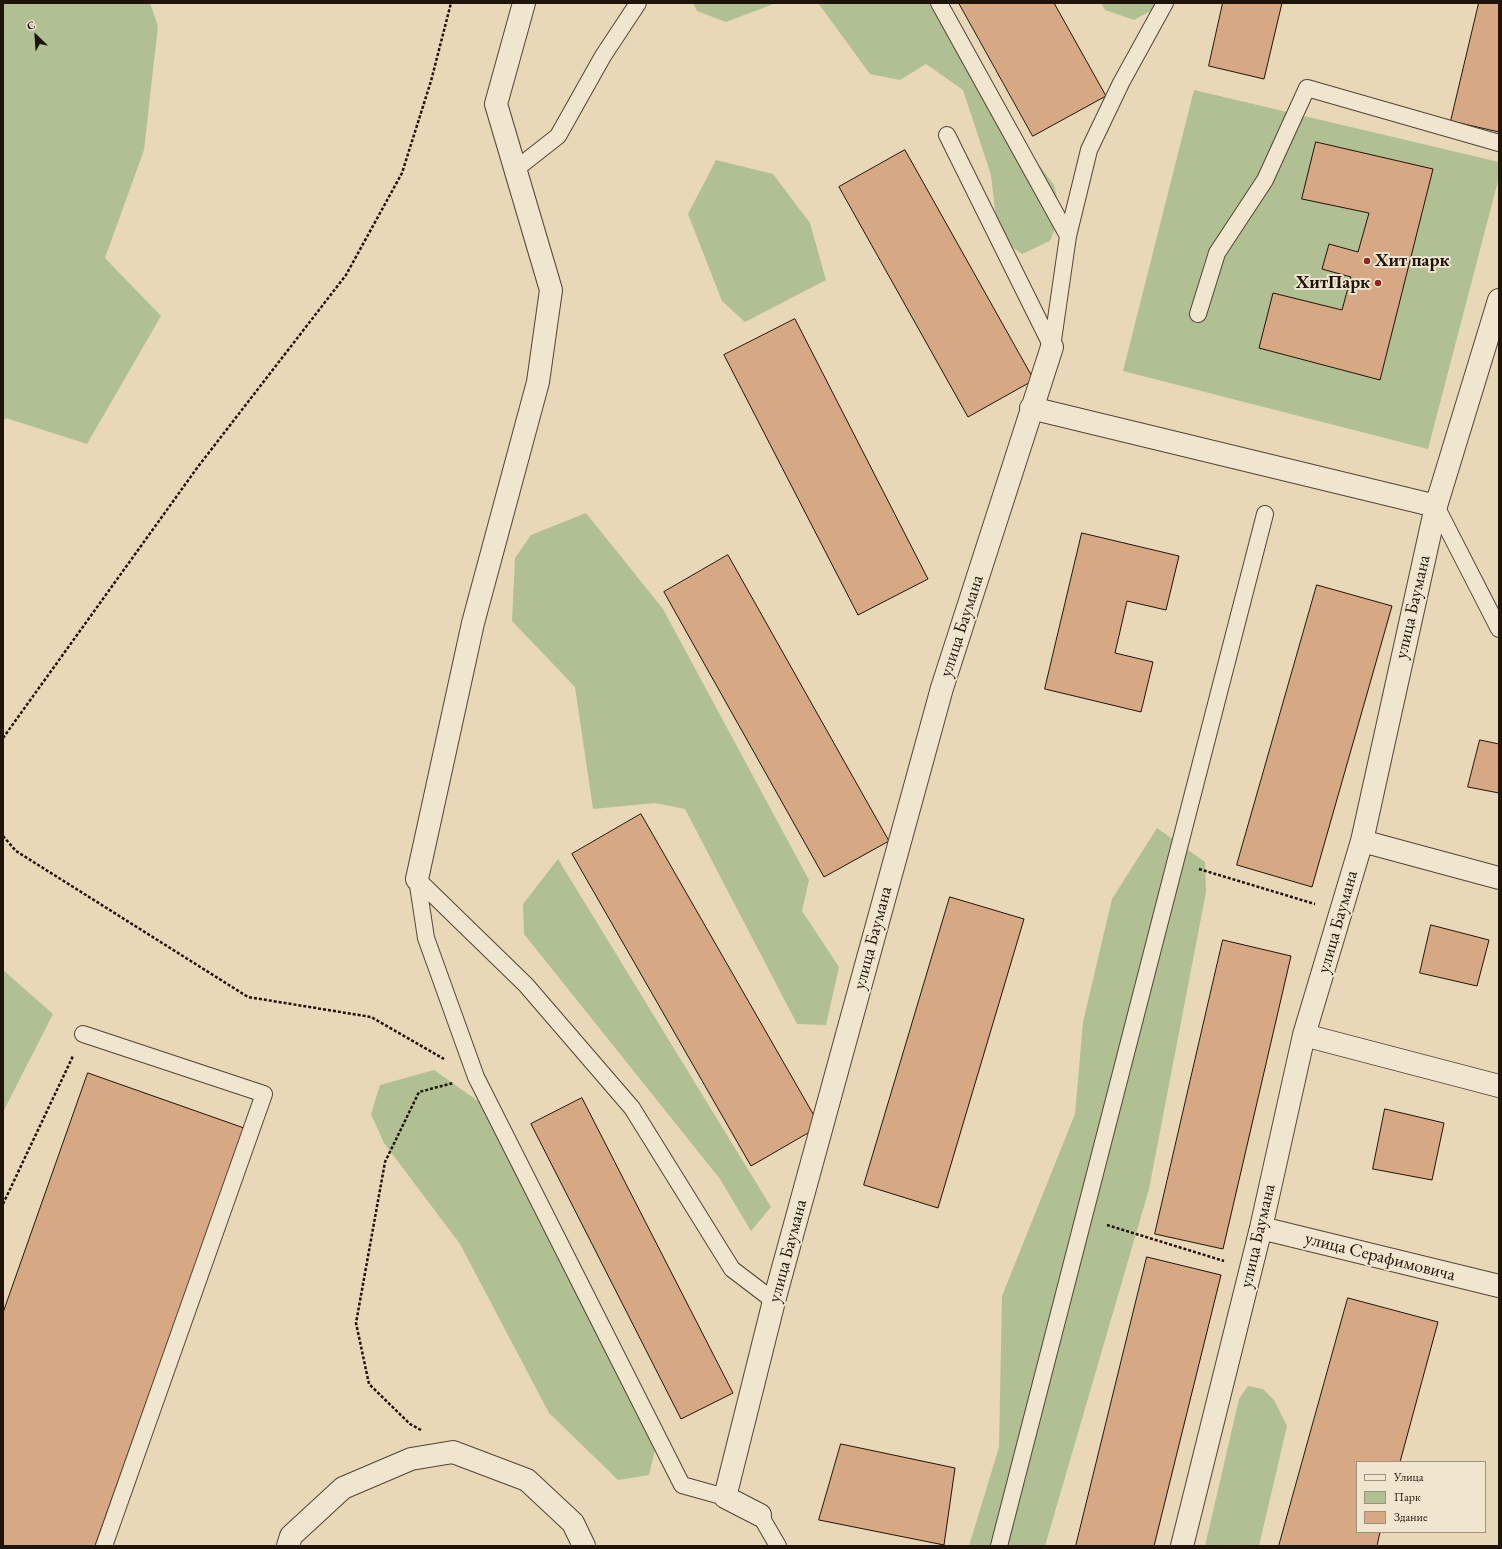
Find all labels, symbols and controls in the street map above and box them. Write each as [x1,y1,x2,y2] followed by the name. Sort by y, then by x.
[16,16,56,56] north arrow
[24,17,37,33] text: С
[1375,250,1449,272] place label: Хит парк
[1362,256,1372,266] marker: Хит парк
[1296,272,1370,294] place label: ХитПарк
[1373,278,1383,288] marker: ХитПарк
[1391,553,1435,661] street label: улица Баумана
[935,572,989,680] street label: улица Баумана
[1313,868,1363,976] street label: улица Баумана
[849,884,897,992] street label: улица Баумана
[1236,1182,1280,1290] street label: улица Баумана
[764,1197,812,1305] street label: улица Баумана
[1303,1228,1457,1286] street label: улица Серафимовича
[1356,1461,1486,1533] legend
[1394,1469,1424,1485] text: Улица
[1394,1489,1421,1505] text: Парк
[1394,1509,1428,1525] text: Здание

